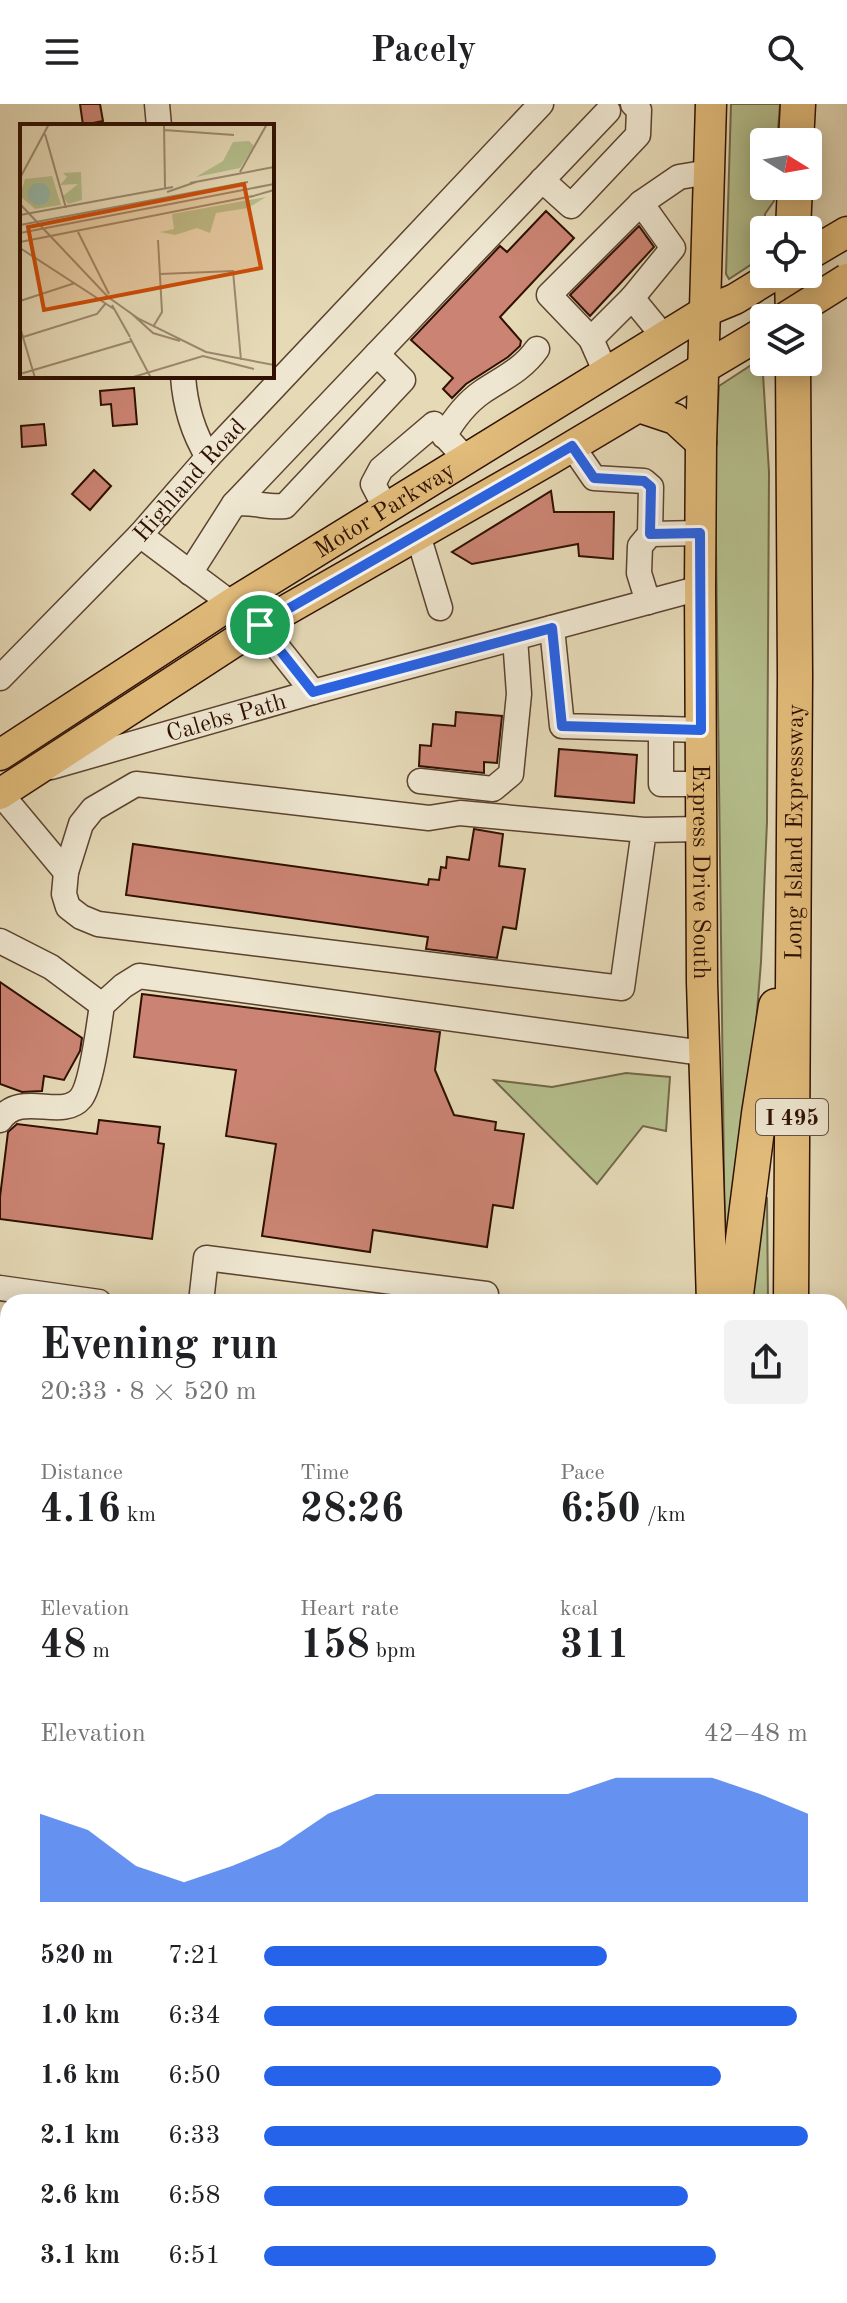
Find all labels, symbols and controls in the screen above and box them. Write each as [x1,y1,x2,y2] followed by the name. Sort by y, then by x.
[40,30,84,74] icon: menu
[763,30,807,74] icon: search
[371,34,476,70] text: Pacely
[20,124,274,378] inset map
[750,128,822,200] north arrow
[750,128,822,376] map controls
[750,216,822,288] button: locate
[750,304,822,376] button: layers
[130,415,251,547] street label: Highland Road
[311,459,460,564] street label: Motor Parkway
[226,591,294,659] pin
[238,603,282,647] icon: arrive
[164,690,289,747] street label: Calebs Path
[783,703,809,960] street label: Long Island Expressway
[687,764,712,980] street label: Express Drive South
[756,1099,828,1135] road number: I 495
[724,1320,808,1404] button: share
[40,1324,278,1368] text: Evening run
[40,1379,257,1405] text: 20:33 · 8 × 520 m
[40,1462,123,1484] text: Distance
[300,1462,349,1484] text: Time
[560,1462,605,1484] text: Pace
[40,1491,121,1531] text: 4.16
[300,1491,404,1531] text: 28:26
[560,1491,641,1531] text: 6:50
[121,1504,156,1526] text: km
[641,1504,686,1526] text: /km
[40,1598,130,1620] text: Elevation
[300,1598,399,1620] text: Heart rate
[560,1598,598,1620] text: kcal
[40,1627,86,1667] text: 48
[300,1627,370,1667] text: 158
[560,1627,630,1667] text: 311
[86,1640,110,1662] text: m
[370,1640,416,1662] text: bpm
[40,1721,146,1747] text: Elevation
[704,1721,808,1747] text: 42–48 m
[40,1943,113,1969] text: 520 m
[168,1943,221,1969] text: 7:21
[40,2003,120,2029] text: 1.0 km
[168,2003,221,2029] text: 6:34
[40,2063,120,2089] text: 1.6 km
[168,2063,221,2089] text: 6:50
[40,2123,120,2149] text: 2.1 km
[168,2123,221,2149] text: 6:33
[40,2183,120,2209] text: 2.6 km
[168,2183,221,2209] text: 6:58
[40,2243,120,2269] text: 3.1 km
[168,2243,221,2269] text: 6:51

